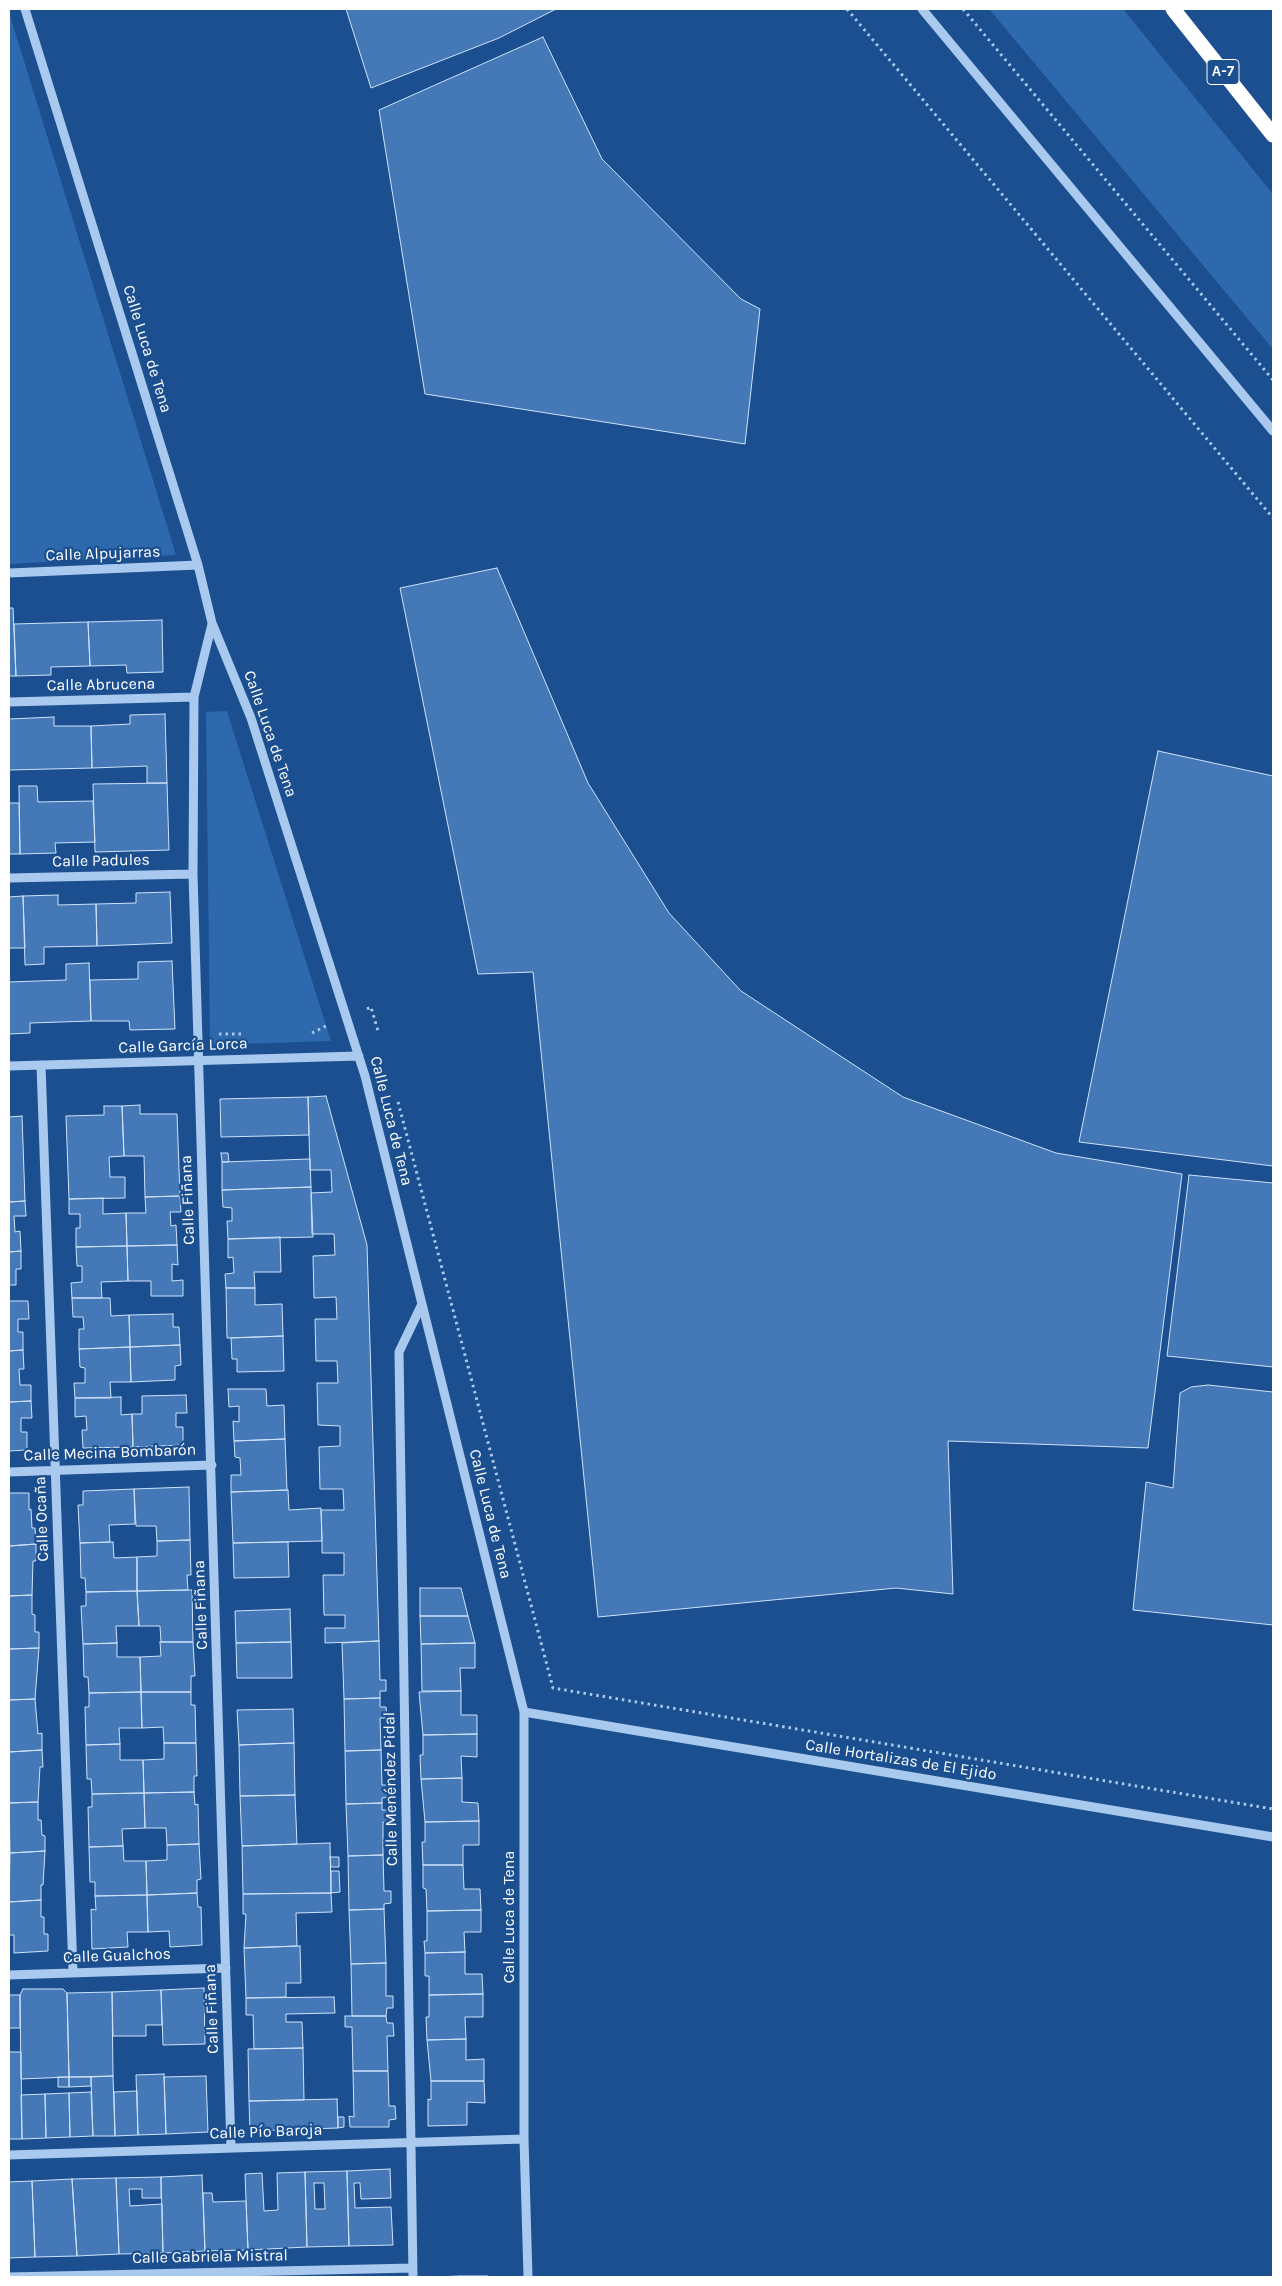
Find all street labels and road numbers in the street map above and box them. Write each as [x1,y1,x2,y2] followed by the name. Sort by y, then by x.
[1207,60,1239,84] road number: A-7
[118,283,176,415] street label: Calle Luca de Tena
[45,542,161,566] street label: Calle Alpujarras
[239,668,301,800] street label: Calle Luca de Tena
[47,674,155,696] street label: Calle Abrucena
[52,851,150,871] street label: Calle Padules
[118,1034,248,1058] street label: Calle García Lorca
[366,1054,416,1188] street label: Calle Luca de Tena
[177,1155,199,1245] street label: Calle Fiñana
[23,1440,197,1466] street label: Calle Mecina Bombarón
[465,1447,515,1581] street label: Calle Luca de Tena
[31,1476,53,1562] street label: Calle Ocaña
[190,1560,212,1650] street label: Calle Fiñana
[380,1712,402,1866] street label: Calle Menéndez Pidal
[804,1735,998,1785] street label: Calle Hortalizas de El Ejido
[499,1851,519,1983] street label: Calle Luca de Tena
[63,1945,171,1967] street label: Calle Gualchos
[201,1964,223,2054] street label: Calle Fiñana
[209,2120,323,2144] street label: Calle Pío Baroja
[132,2246,288,2268] street label: Calle Gabriela Mistral

